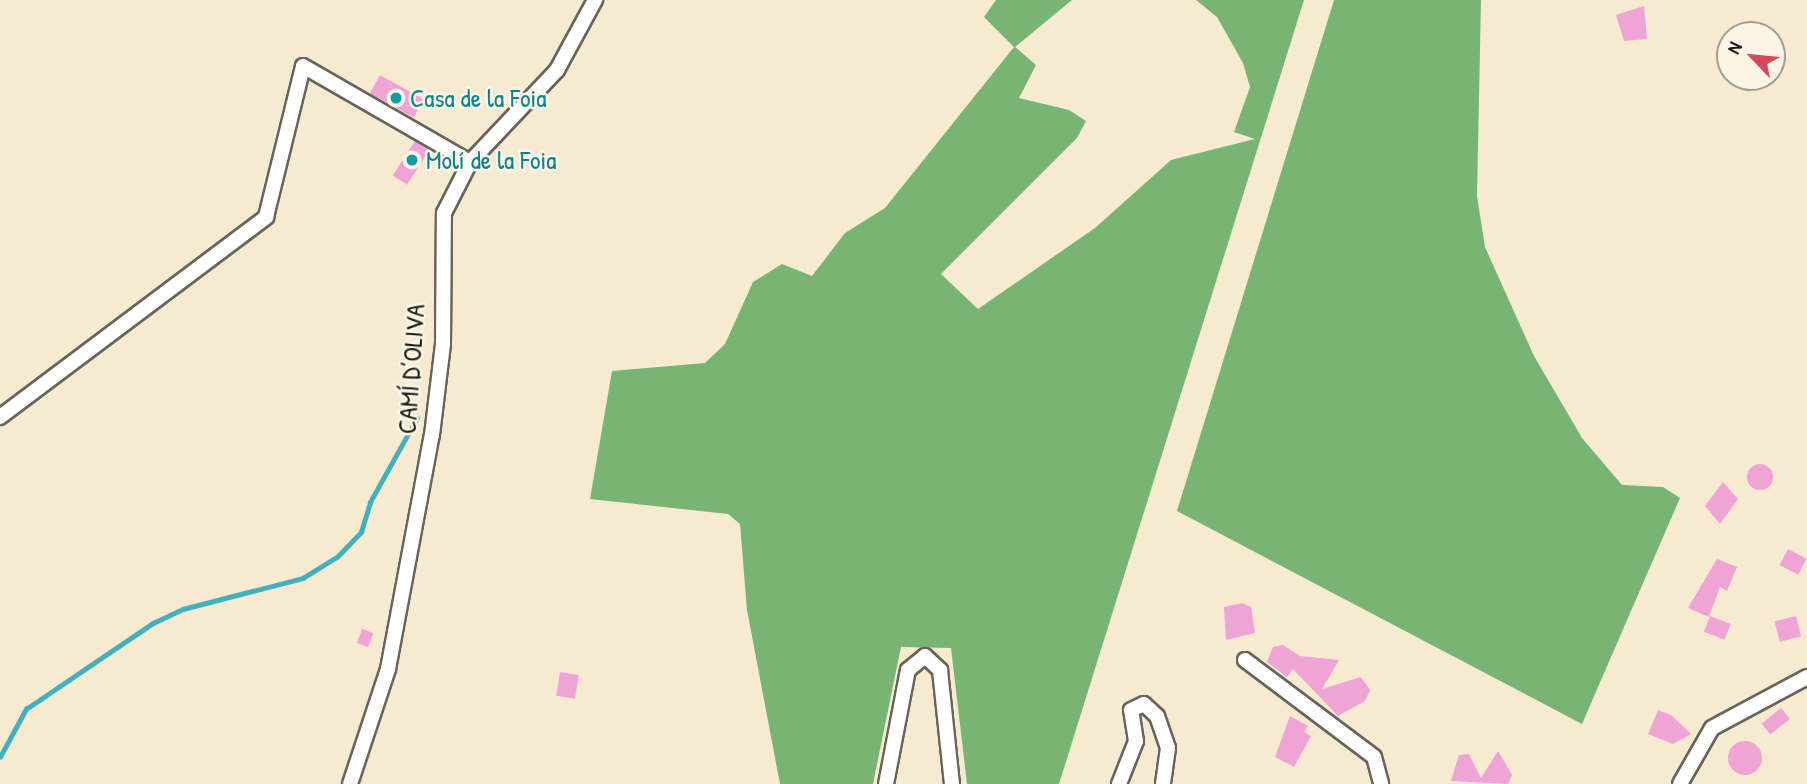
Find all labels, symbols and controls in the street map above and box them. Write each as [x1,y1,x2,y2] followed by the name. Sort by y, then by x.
[1716,21,1786,91] north arrow
[1720,37,1748,58] text: N
[410,82,546,114] place label: Casa de la Foia
[388,90,404,106] marker: Casa de la Foia
[426,144,556,176] place label: Molí de la Foia
[404,152,420,168] marker: Molí de la Foia
[391,303,431,435] street label: CAMÍ D’OLIVA

